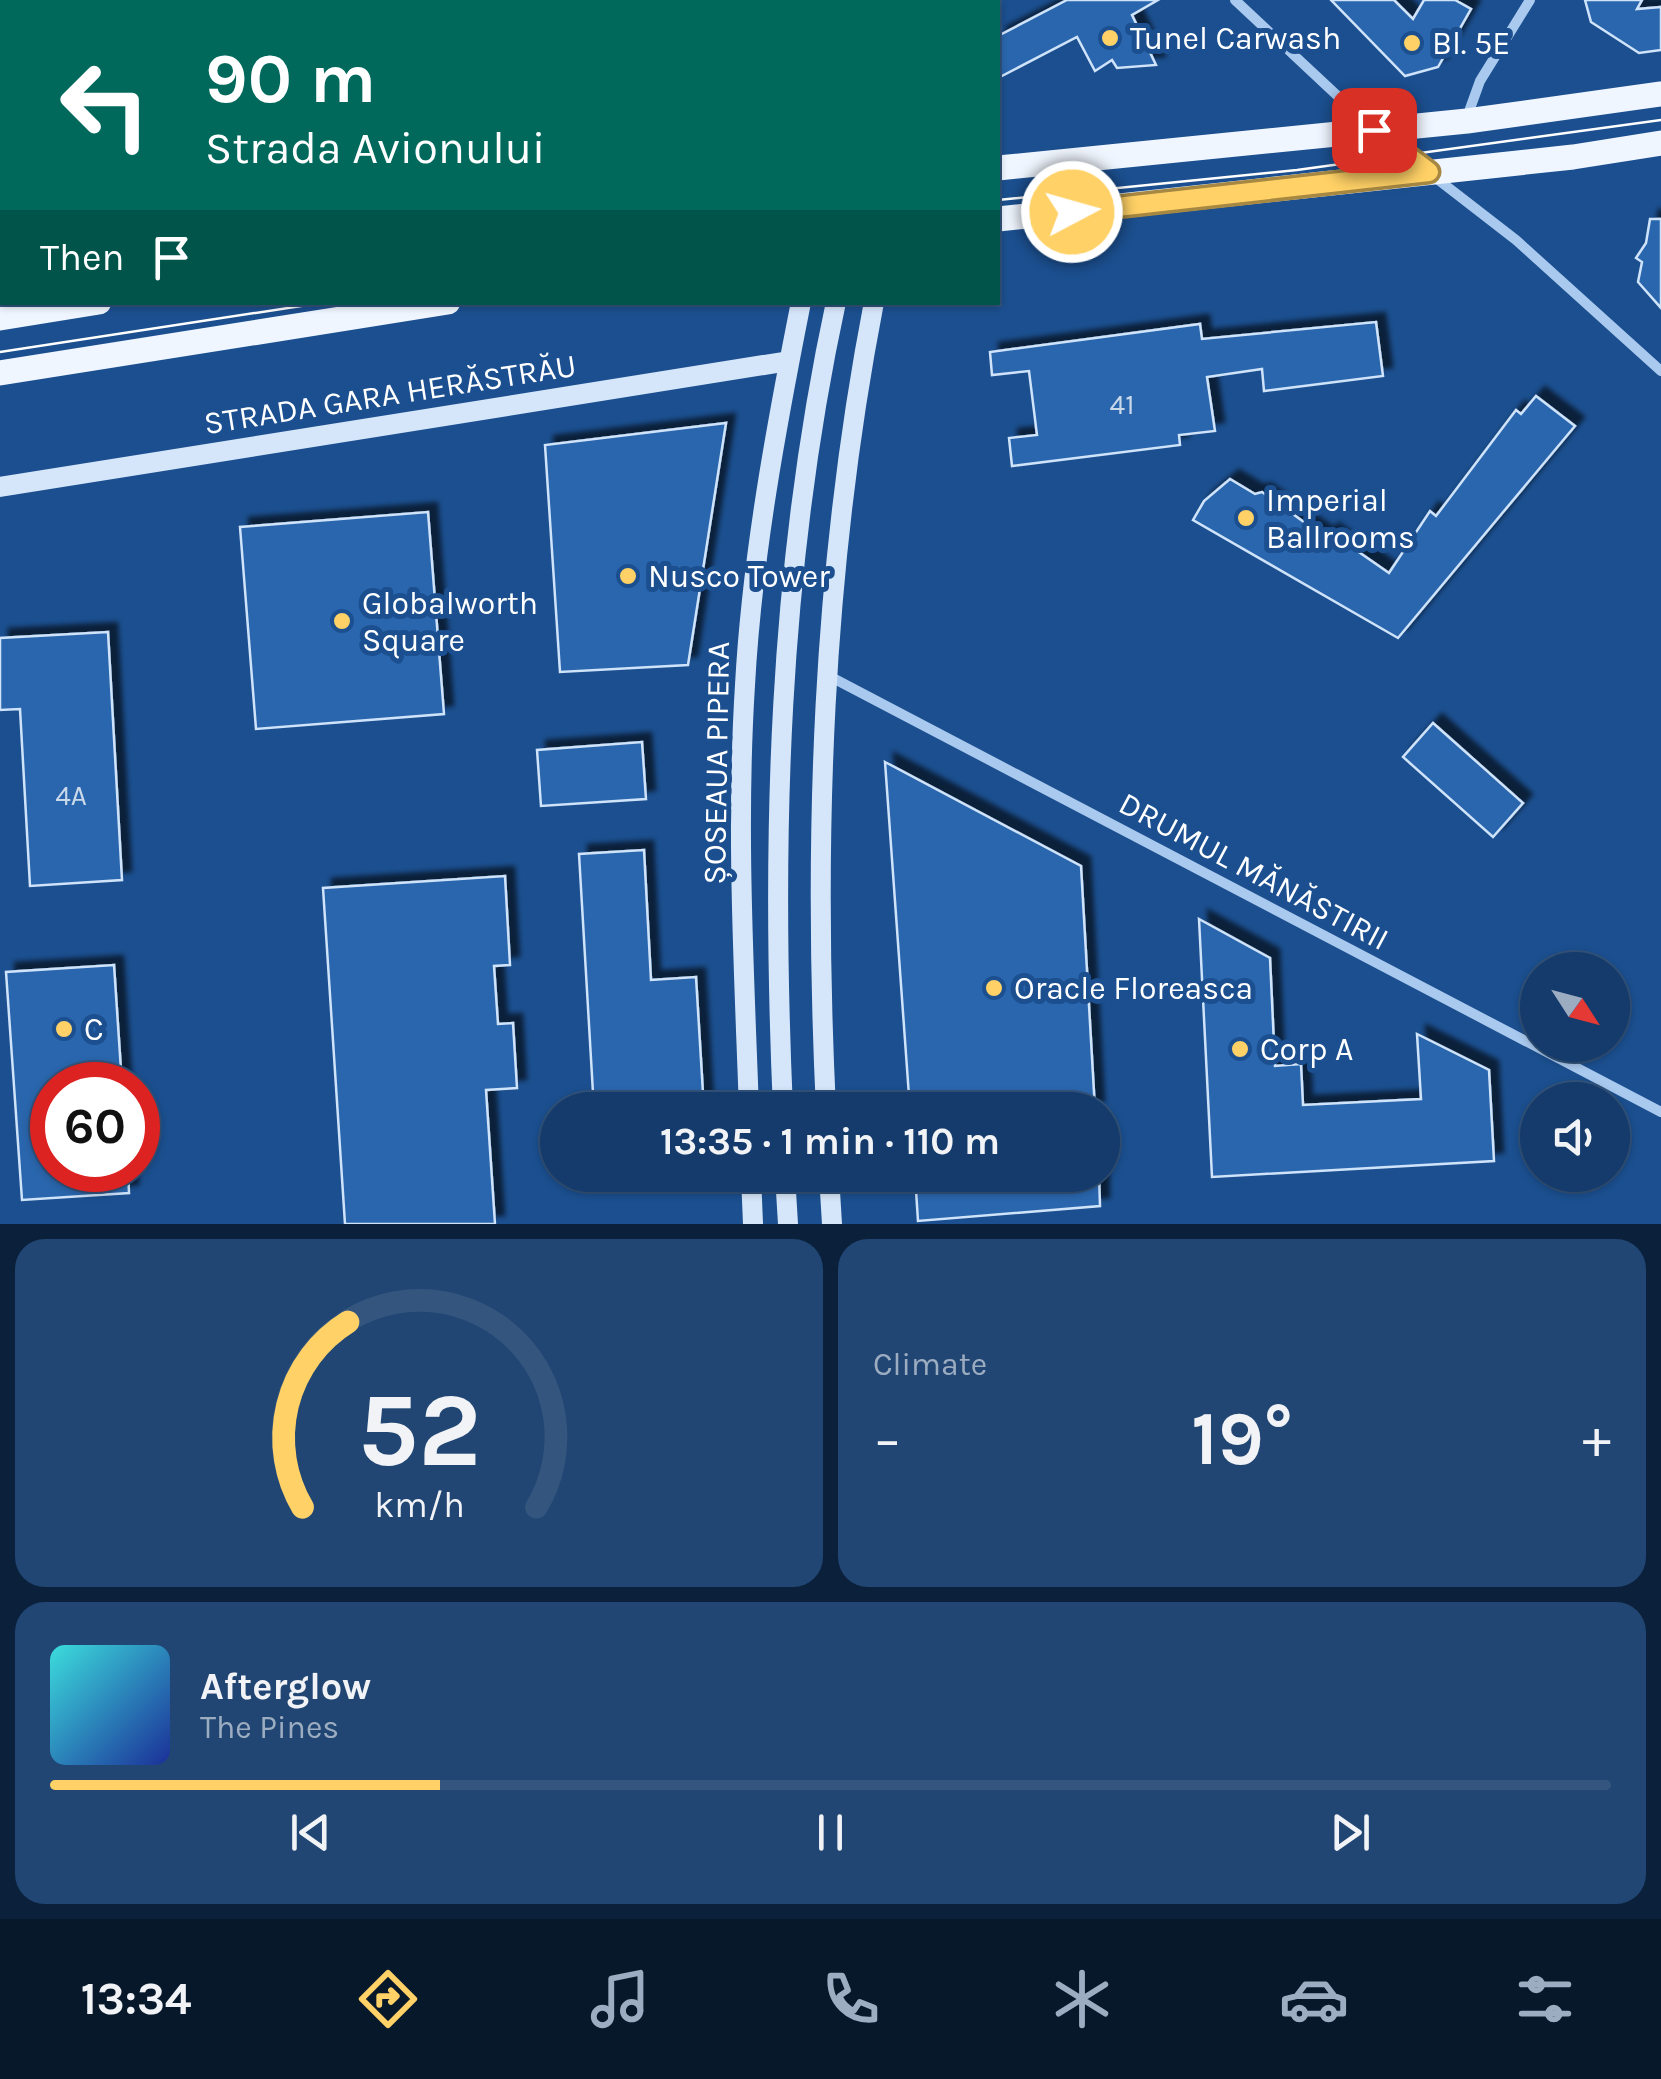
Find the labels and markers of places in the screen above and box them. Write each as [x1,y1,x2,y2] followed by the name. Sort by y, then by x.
[1130,20,1341,57] place label: Tunel Carwash
[1432,25,1510,62] place label: Bl. 5E
[1099,27,1121,49] marker: Tunel Carwash
[1401,32,1423,54] marker: Bl. 5E
[1332,88,1417,173] pin
[1266,482,1415,556] place label: Imperial Ballrooms
[1235,507,1257,529] marker: Imperial Ballrooms
[648,558,830,595] place label: Nusco Tower
[617,565,639,587] marker: Nusco Tower
[362,585,538,659] place label: Globalworth Square
[331,610,353,632] marker: Globalworth Square
[1014,970,1253,1007] place label: Oracle Floreasca
[983,977,1005,999] marker: Oracle Floreasca
[84,1011,104,1048] place label: C
[53,1018,75,1040] marker: C
[1260,1031,1353,1068] place label: Corp A
[1229,1038,1251,1060] marker: Corp A

